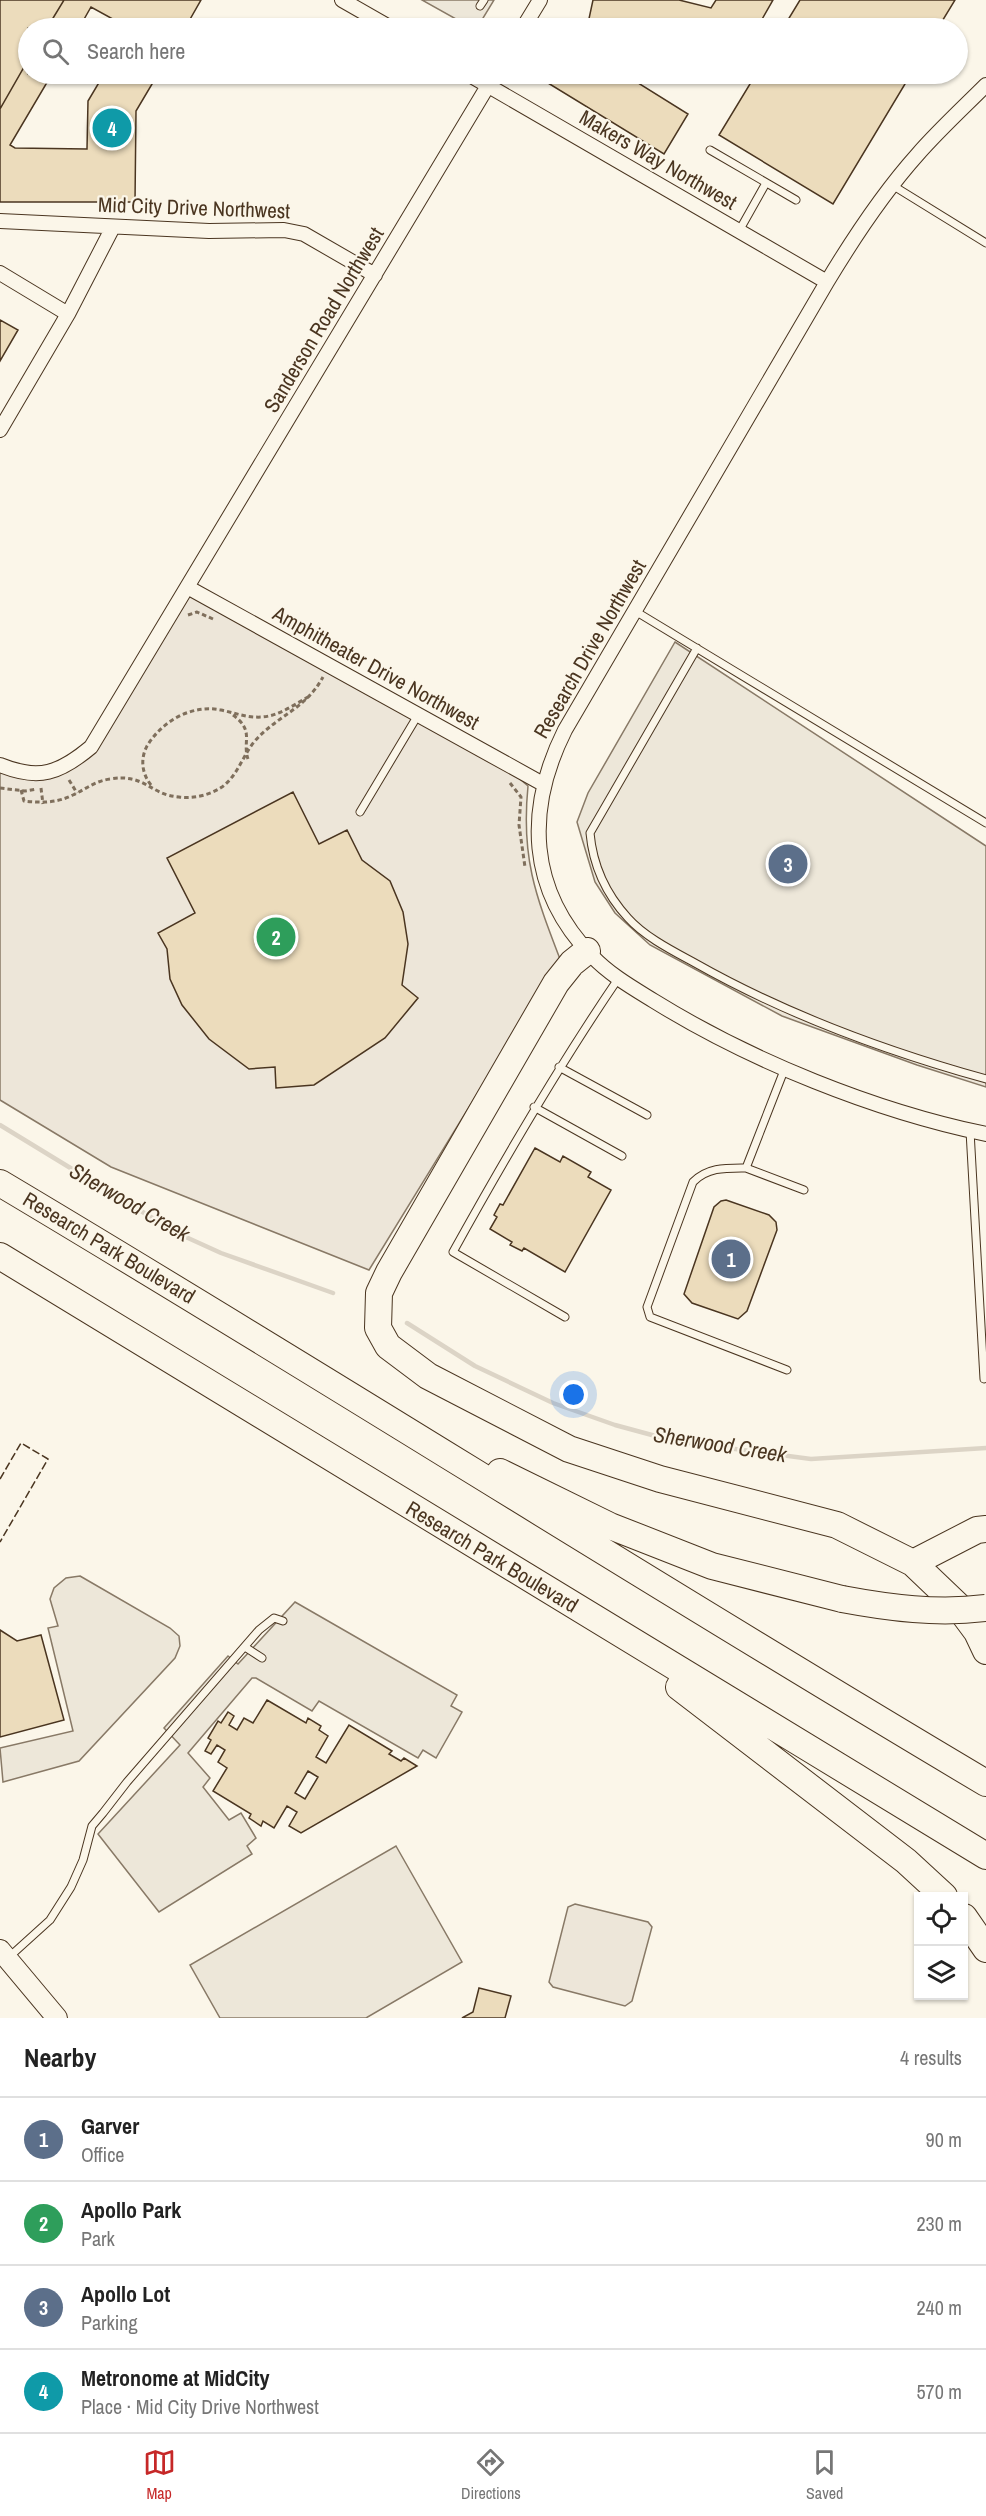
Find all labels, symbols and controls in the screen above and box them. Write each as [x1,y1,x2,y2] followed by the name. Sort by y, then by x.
[18,18,968,84] search box
[39,35,72,68] icon: search
[87,36,185,66] text: Search here
[574,103,742,217] street label: Makers Way Northwest
[92,106,132,150] pin: 4
[97,190,291,225] street label: Mid City Drive Northwest
[257,221,391,418] street label: Sanderson Road Northwest
[527,554,653,743] street label: Research Drive Northwest
[267,598,485,736] street label: Amphitheater Drive Northwest
[768,842,808,886] pin: 3
[256,914,296,960] pin: 2
[64,1155,197,1249] water label: Sherwood Creek
[18,1185,201,1311] street label: Research Park Boulevard
[712,1236,750,1282] pin: 1
[559,1380,588,1409] your location
[651,1419,790,1469] water label: Sherwood Creek
[401,1494,584,1620] street label: Research Park Boulevard
[914,1892,968,2000] map controls
[914,1892,968,1946] button: locate
[914,1946,968,2000] button: layers
[24,2040,96,2075] text: Nearby
[900,2044,962,2071] text: 4 results
[81,2111,139,2141] text: Garver
[39,2126,48,2153] text: 1
[926,2126,962,2153] text: 90 m
[81,2141,124,2168] text: Office
[81,2195,181,2225] text: Apollo Park
[39,2210,48,2237] text: 2
[916,2210,962,2237] text: 230 m
[81,2225,115,2252] text: Park
[81,2279,170,2309] text: Apollo Lot
[39,2294,48,2321] text: 3
[916,2294,962,2321] text: 240 m
[81,2309,138,2336] text: Parking
[81,2363,269,2393] text: Metronome at MidCity
[39,2378,48,2405] text: 4
[916,2378,962,2405] text: 570 m
[81,2393,319,2420] text: Place · Mid City Drive Northwest
[143,2446,176,2504] tab: Map
[461,2446,521,2504] tab: Directions
[806,2446,843,2504] tab: Saved

